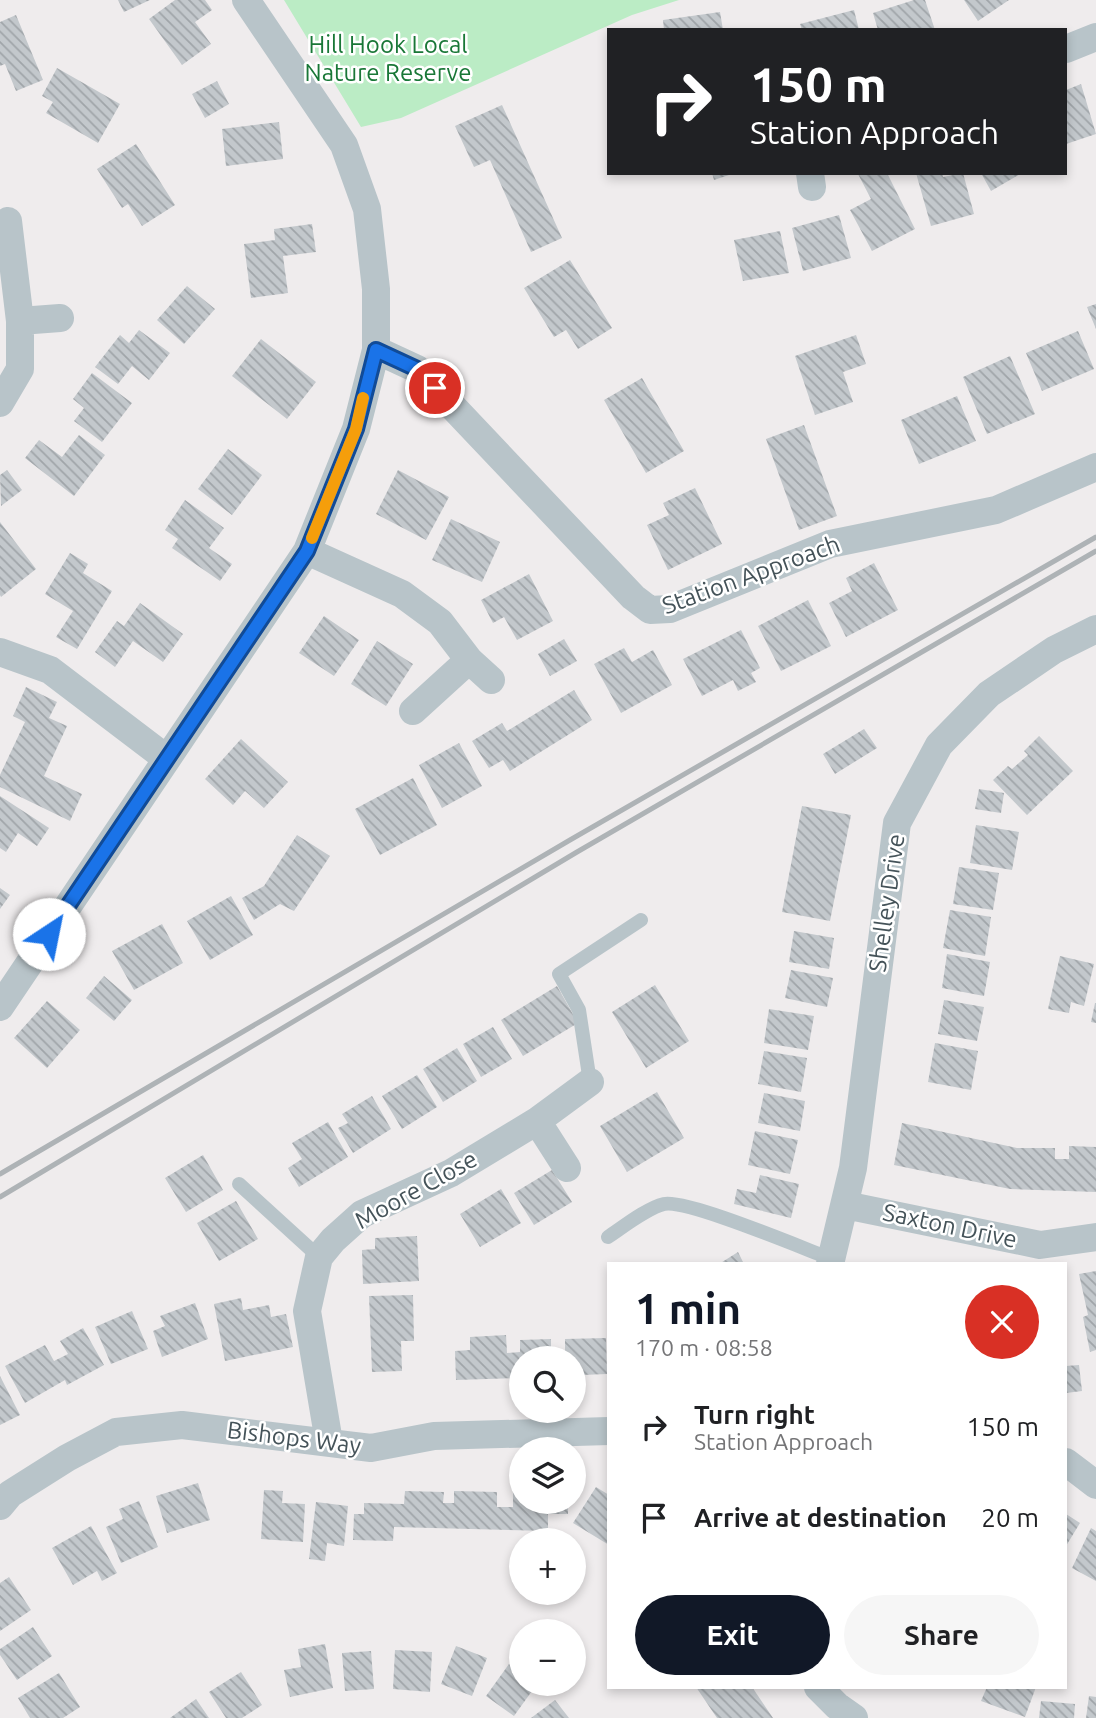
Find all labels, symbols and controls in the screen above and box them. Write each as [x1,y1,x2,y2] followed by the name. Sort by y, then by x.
[305,31,471,86] park label: Hill Hook Local Nature Reserve
[635,56,726,147] icon: right
[750,56,887,111] text: 150 m
[750,114,999,150] text: Station Approach
[405,358,465,418] pin
[416,369,454,407] icon: arrive
[658,530,843,619] street label: Station Approach
[863,832,910,974] street label: Shelley Drive
[12,897,86,971] position arrow
[350,1145,482,1234] street label: Moore Close
[881,1198,1020,1253] street label: Saxton Drive
[635,1285,741,1332] text: 1 min
[965,1285,1039,1359] button: close
[635,1335,773,1360] text: 170 m · 08:58
[509,1346,586,1696] map controls
[509,1346,586,1423] button: search
[694,1400,815,1429] text: Turn right
[635,1408,673,1446] icon: right
[967,1412,1039,1441] text: 150 m
[226,1416,363,1459] street label: Bishops Way
[694,1429,873,1454] text: Station Approach
[509,1437,586,1514] button: layers
[635,1499,673,1537] icon: arrive
[694,1503,947,1532] text: Arrive at destination
[981,1503,1039,1532] text: 20 m
[509,1528,586,1605] button: +
[635,1595,830,1675] button: Exit
[844,1595,1039,1675] button: Share
[509,1619,586,1696] button: −

